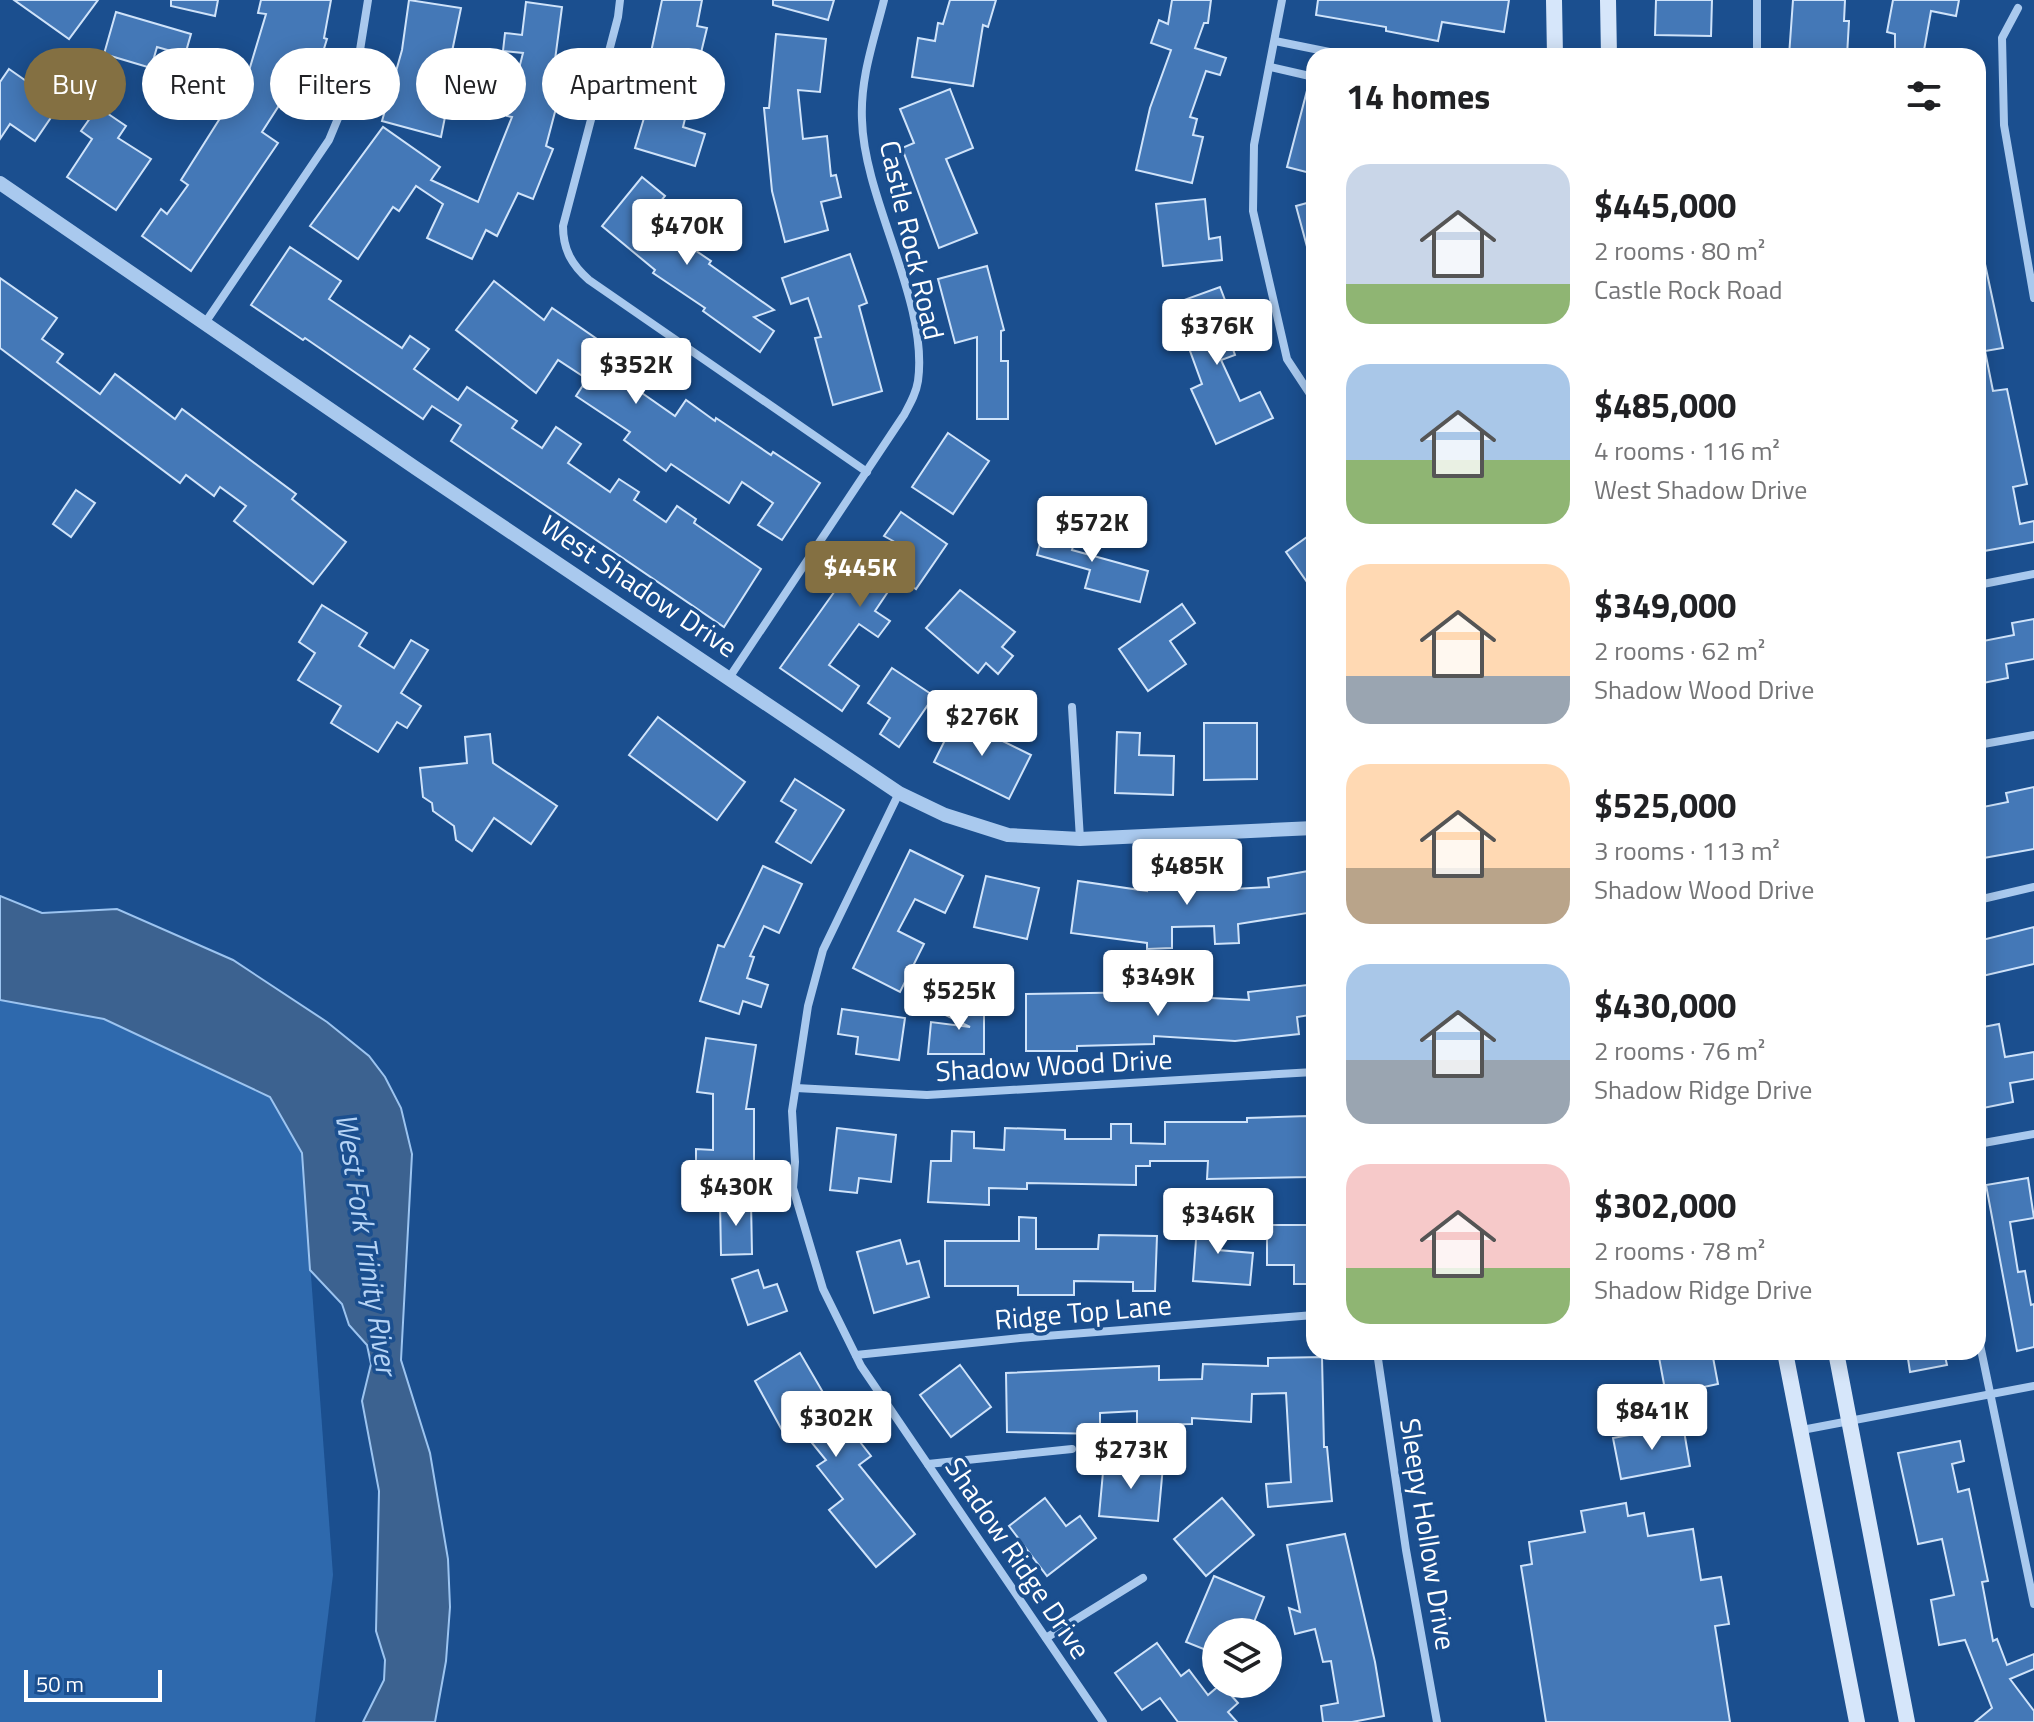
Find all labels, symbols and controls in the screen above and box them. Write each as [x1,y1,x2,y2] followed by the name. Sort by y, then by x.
[24,48,126,120] chip: Buy
[142,48,254,120] chip: Rent
[270,48,400,120] chip: Filters
[416,48,526,120] chip: New
[542,48,725,120] chip: Apartment
[1346,70,1490,122] text: 14 homes
[1902,74,1946,118] icon: filters
[869,136,956,344] street label: Castle Rock Road
[1594,179,1736,231] text: $445,000
[1410,196,1506,292] icon: home
[631,199,743,267] pin: $470K
[650,205,724,244] text: $470K
[1594,231,1765,270] text: 2 rooms · 80 m²
[1594,270,1783,309] text: Castle Rock Road
[1161,299,1273,367] pin: $376K
[1180,305,1254,344] text: $376K
[580,338,692,406] pin: $352K
[599,344,673,383] text: $352K
[1594,379,1736,431] text: $485,000
[1410,396,1506,492] icon: home
[1594,431,1780,470] text: 4 rooms · 116 m²
[1594,470,1807,509] text: West Shadow Drive
[1036,496,1148,564] pin: $572K
[1055,502,1129,541] text: $572K
[532,504,747,668] street label: West Shadow Drive
[804,541,916,609] pin: $445K
[823,547,897,586] text: $445K
[1594,579,1736,631] text: $349,000
[1410,596,1506,692] icon: home
[1594,631,1765,670] text: 2 rooms · 62 m²
[1594,670,1814,709] text: Shadow Wood Drive
[926,690,1038,758] pin: $276K
[945,696,1019,735] text: $276K
[1594,779,1736,831] text: $525,000
[1410,796,1506,892] icon: home
[1594,831,1780,870] text: 3 rooms · 113 m²
[1131,839,1243,907] pin: $485K
[1150,845,1224,884] text: $485K
[1594,870,1814,909] text: Shadow Wood Drive
[1102,950,1214,1018] pin: $349K
[1121,956,1195,995] text: $349K
[903,964,1015,1032] pin: $525K
[922,970,996,1009] text: $525K
[1594,979,1736,1031] text: $430,000
[1410,996,1506,1092] icon: home
[1594,1031,1765,1070] text: 2 rooms · 76 m²
[934,1037,1174,1092] street label: Shadow Wood Drive
[1594,1070,1813,1109] text: Shadow Ridge Drive
[324,1110,411,1381] water label: West Fork Trinity River
[680,1160,792,1228] pin: $430K
[699,1166,773,1205] text: $430K
[1594,1179,1736,1231] text: $302,000
[1162,1188,1274,1256] pin: $346K
[1181,1194,1255,1233] text: $346K
[1410,1196,1506,1292] icon: home
[1594,1231,1765,1270] text: 2 rooms · 78 m²
[1594,1270,1813,1309] text: Shadow Ridge Drive
[993,1282,1173,1341] street label: Ridge Top Lane
[1596,1384,1708,1452] pin: $841K
[1615,1390,1689,1429] text: $841K
[780,1391,892,1459] pin: $302K
[799,1397,873,1436] text: $302K
[1389,1415,1468,1653] street label: Sleepy Hollow Drive
[1075,1423,1187,1491] pin: $273K
[1094,1429,1168,1468] text: $273K
[935,1448,1102,1667] street label: Shadow Ridge Drive
[1202,1618,1282,1698] map controls
[1202,1618,1282,1698] button: layers
[24,1666,162,1702] scale bar
[36,1667,84,1701] text: 50 m

